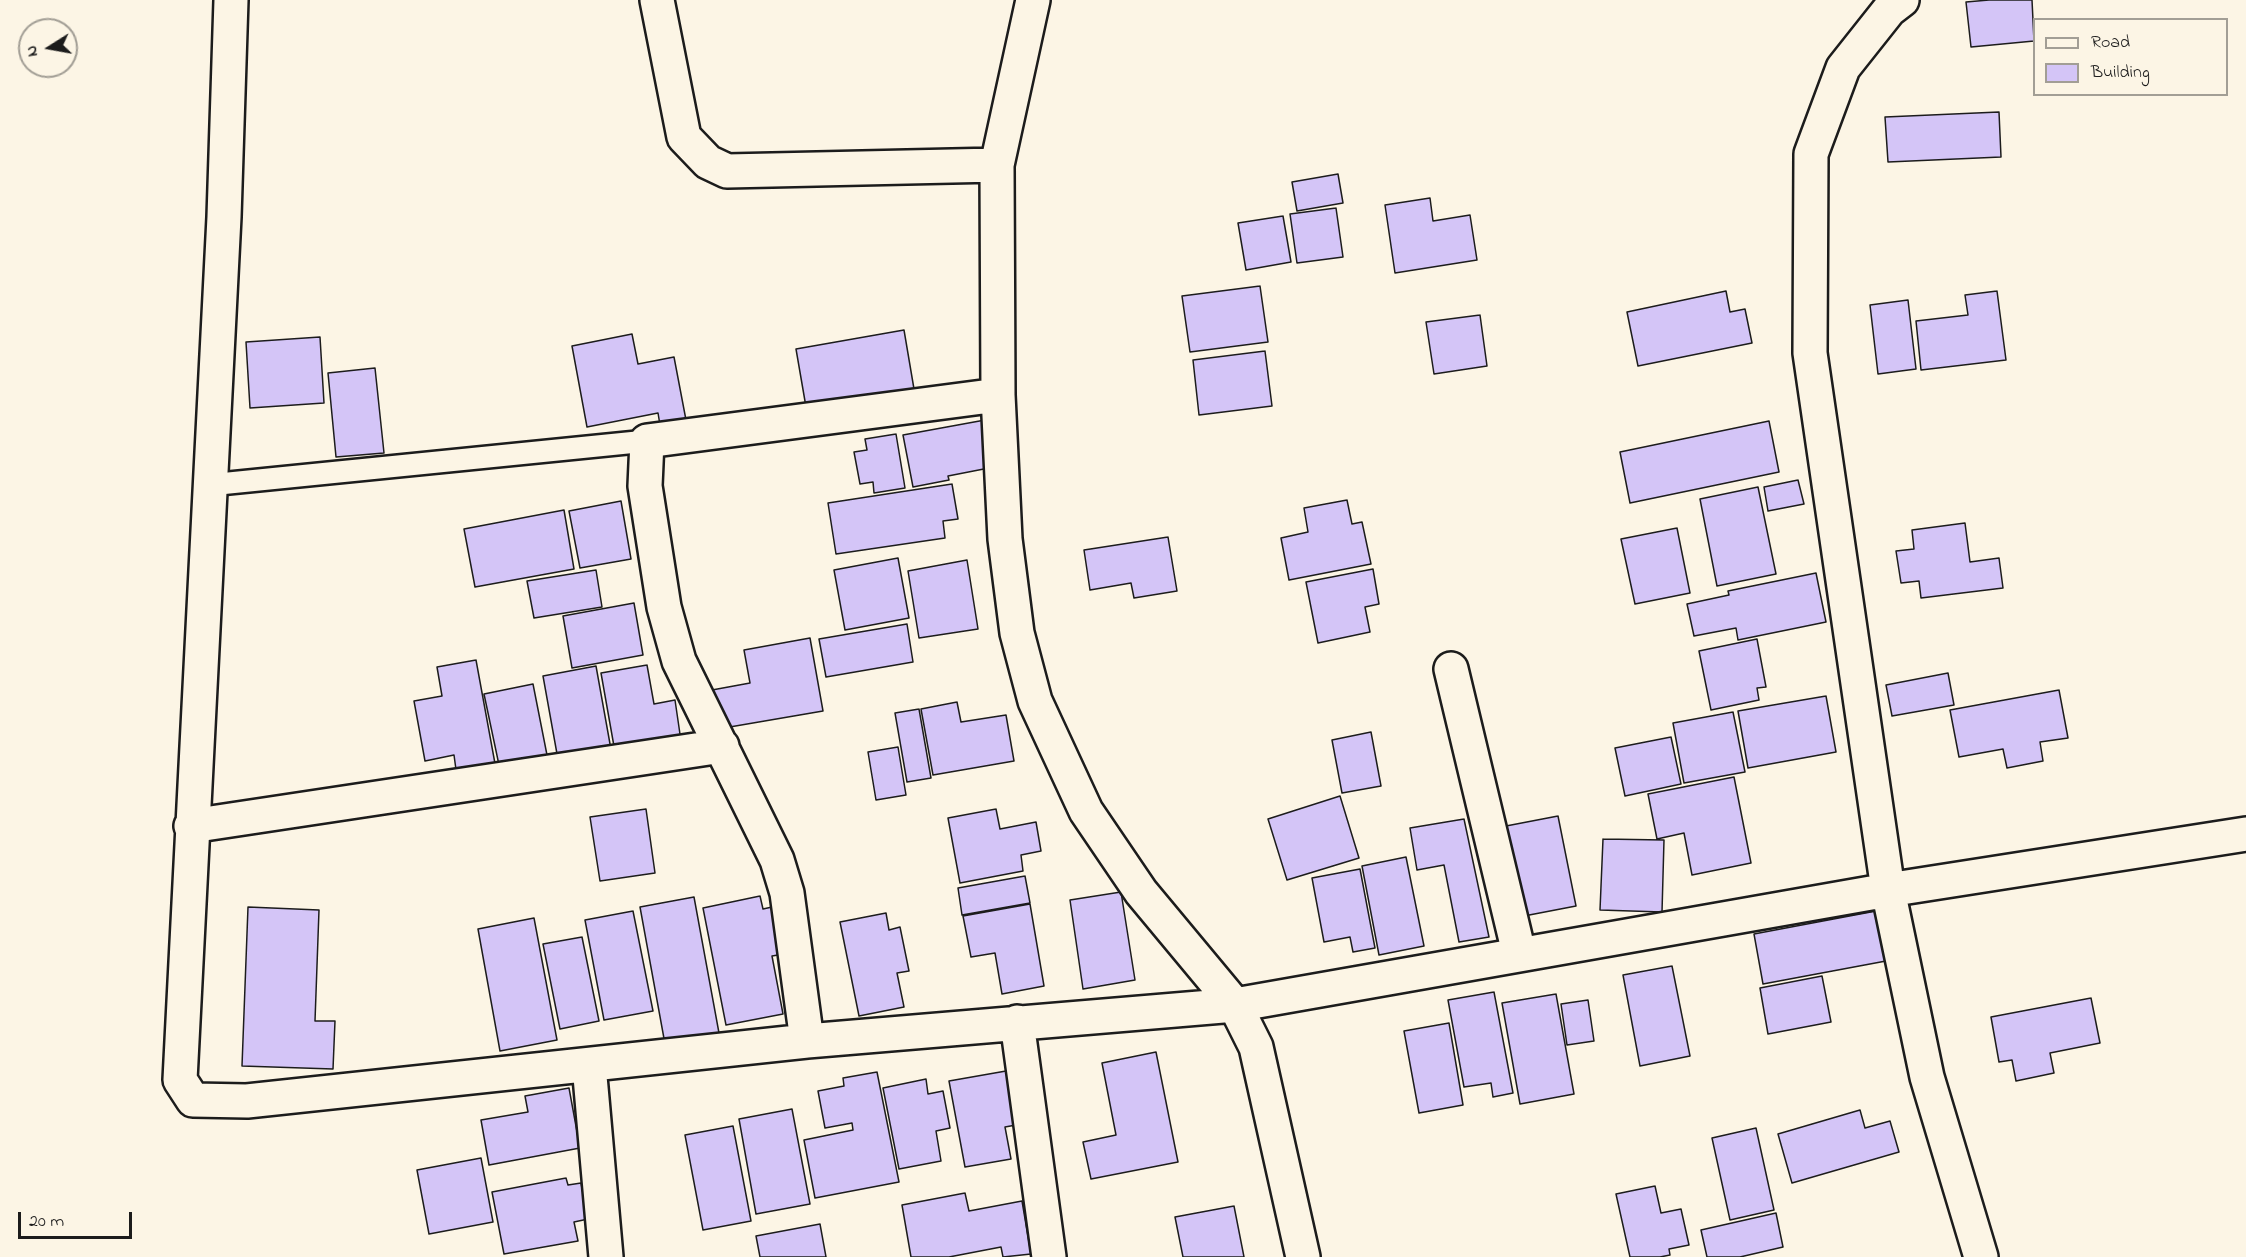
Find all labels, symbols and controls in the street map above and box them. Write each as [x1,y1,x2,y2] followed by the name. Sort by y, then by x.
[18,18,78,78] north arrow
[2033,18,2228,96] legend
[2091,30,2130,56] text: Road
[19,43,45,59] text: N
[2091,60,2150,86] text: Building
[21,1200,135,1238] scale bar
[29,1209,64,1235] text: 20 m

